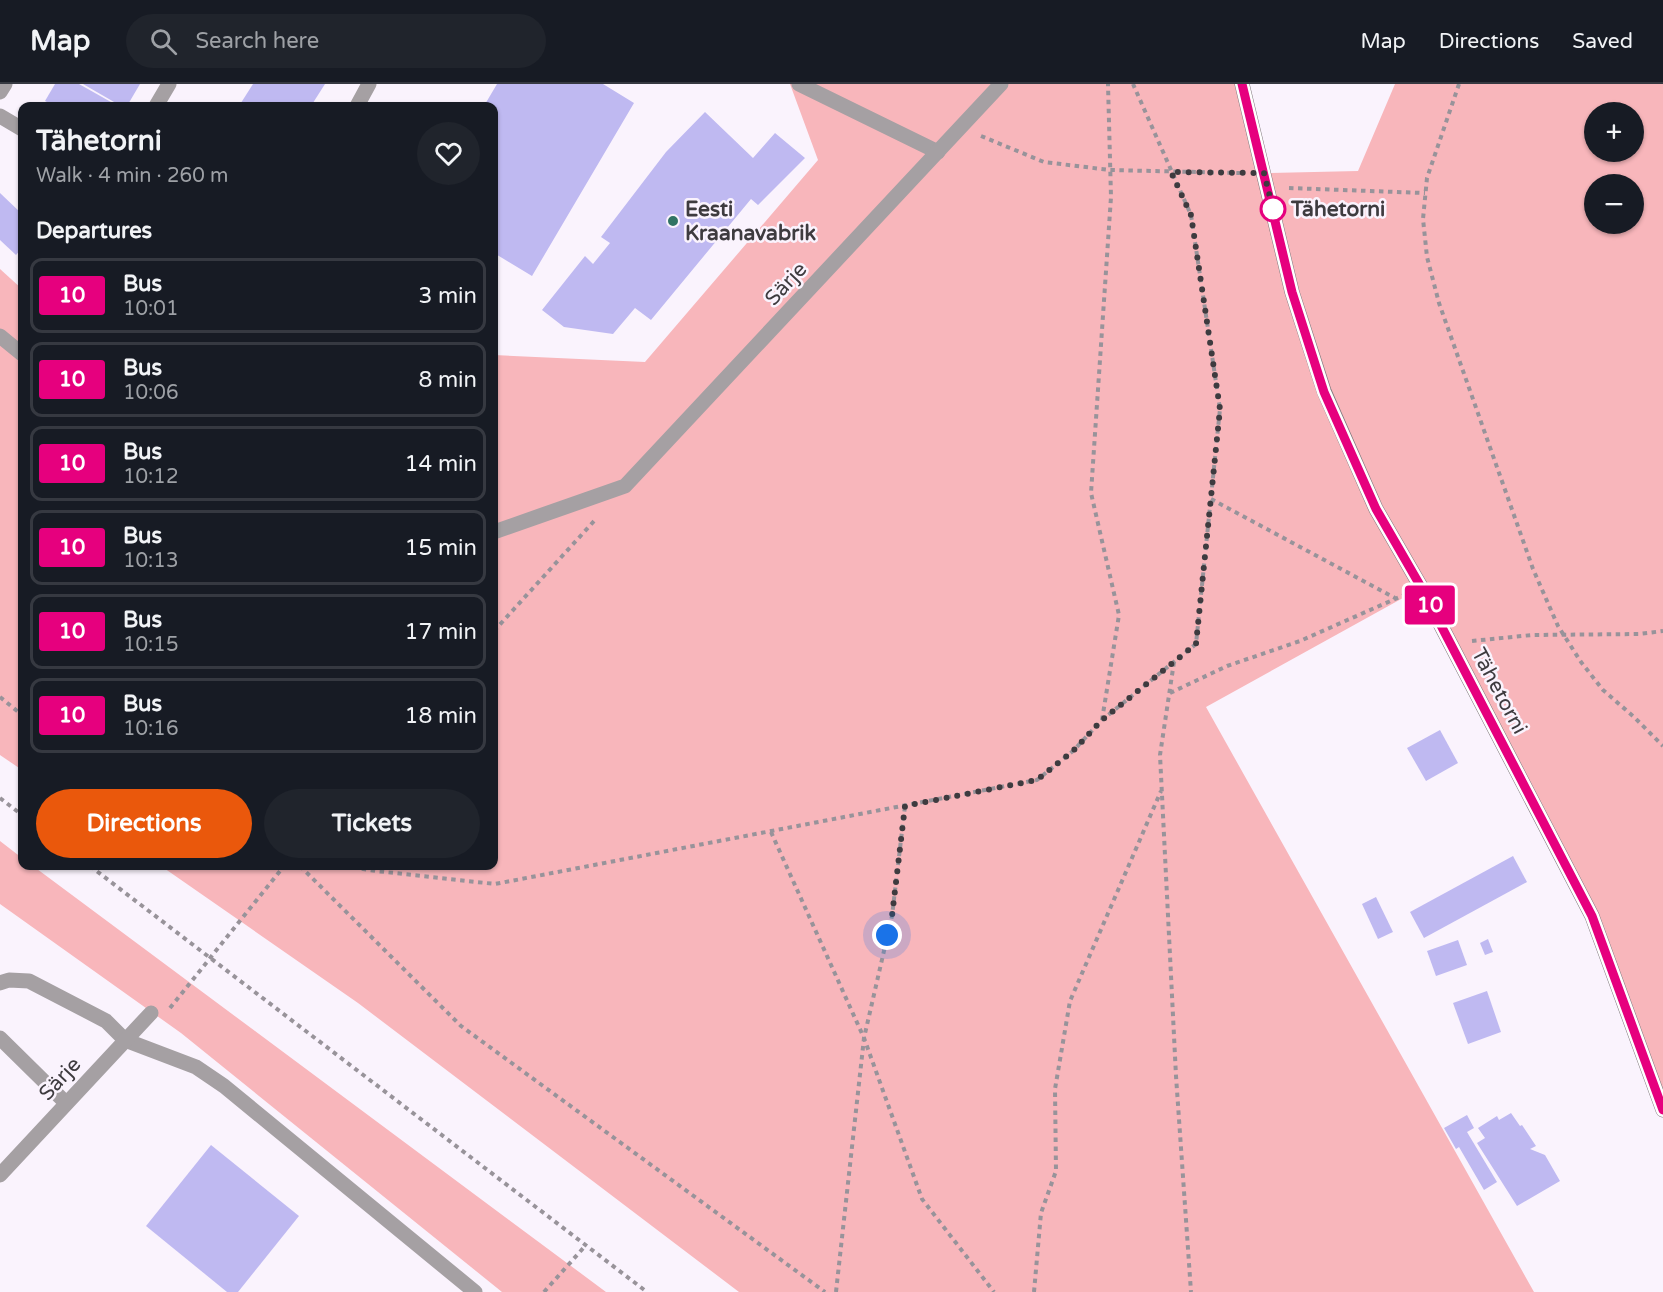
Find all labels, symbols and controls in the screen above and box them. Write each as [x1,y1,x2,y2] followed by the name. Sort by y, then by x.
[126,14,546,68] search box
[30,24,90,58] text: Map
[147,25,180,58] icon: search
[195,28,319,54] text: Search here
[1360,29,1406,54] text: Map
[1439,29,1539,54] text: Directions
[1572,29,1633,54] text: Saved
[1584,102,1644,234] map controls
[1584,102,1644,162] button: +
[417,122,480,185] button: heart
[36,124,162,158] text: Tähetorni
[36,164,228,188] text: Walk · 4 min · 260 m
[1584,174,1644,234] button: −
[1260,196,1286,222] marker: Tähetorni
[685,197,816,246] place label: Eesti Kraanavabrik
[1290,197,1385,222] place label: Tähetorni
[666,214,680,228] marker: Eesti Kraanavabrik
[36,218,152,244] text: Departures
[760,257,812,311] street label: Särje
[123,271,162,297] text: Bus
[59,283,85,308] text: 10
[418,283,477,309] text: 3 min
[123,297,178,321] text: 10:01
[123,355,162,381] text: Bus
[59,367,85,392] text: 10
[418,367,477,393] text: 8 min
[123,381,178,405] text: 10:06
[123,439,162,465] text: Bus
[59,451,85,476] text: 10
[405,451,477,477] text: 14 min
[123,465,178,489] text: 10:12
[123,523,162,549] text: Bus
[59,535,85,560] text: 10
[405,535,477,561] text: 15 min
[123,549,178,573] text: 10:13
[1403,586,1457,624] line badge: 10
[1417,593,1443,618] text: 10
[123,607,162,633] text: Bus
[59,619,85,644] text: 10
[405,619,477,645] text: 17 min
[123,633,178,657] text: 10:15
[1466,644,1532,738] street label: Tähetorni
[123,691,162,717] text: Bus
[59,703,85,728] text: 10
[405,703,477,729] text: 18 min
[123,717,178,741] text: 10:16
[36,789,252,858] button: Directions
[264,789,480,858] button: Tickets
[872,920,902,950] your location
[34,1052,86,1106] street label: Särje

